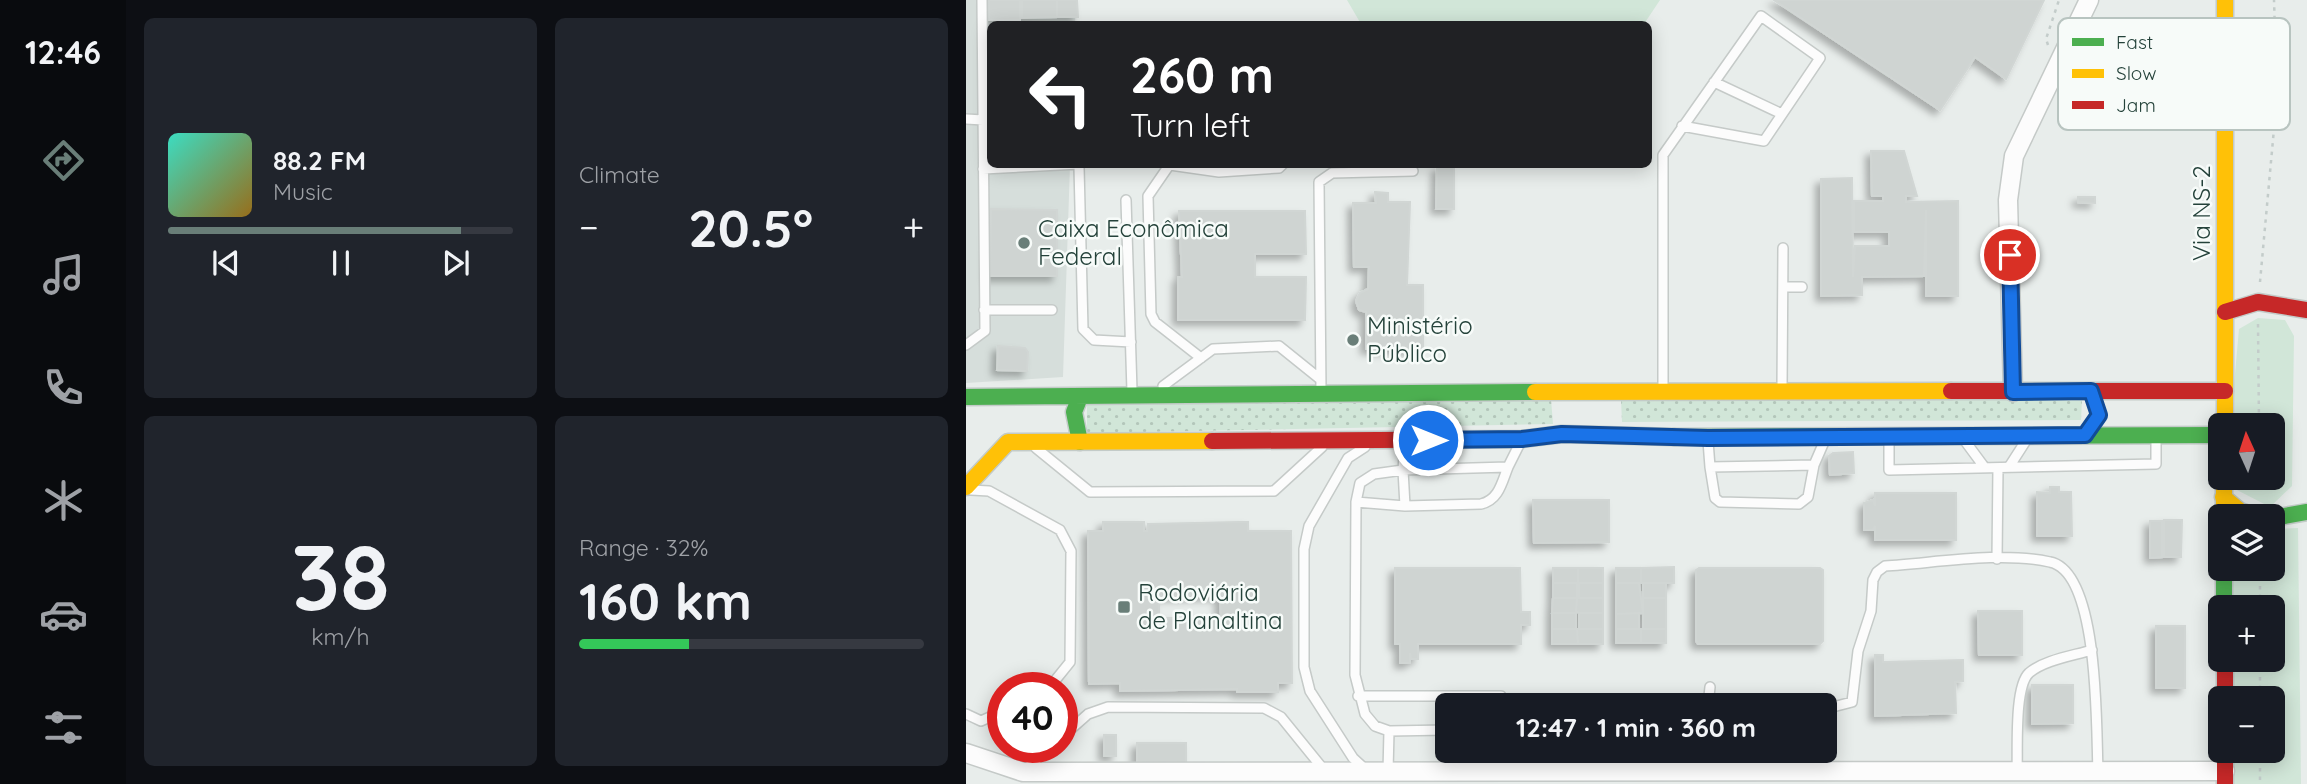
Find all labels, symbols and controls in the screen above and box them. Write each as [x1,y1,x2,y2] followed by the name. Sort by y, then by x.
[2058,18,2290,130] legend
[2116,30,2153,54] text: Fast
[25,32,101,72] text: 12:46
[1130,44,1274,105] text: 260 m
[1015,49,1106,140] icon: left
[2116,61,2157,85] text: Slow
[2116,93,2156,117] text: Jam
[1130,105,1251,145] text: Turn left
[39,136,88,185] icon: directions
[273,144,366,177] text: 88.2 FM
[579,160,660,189] text: Climate
[2186,165,2216,261] street label: Via NS-2
[273,177,333,206] text: Music
[688,195,813,260] text: 20.5°
[579,203,599,251] text: −
[903,203,924,251] text: +
[1038,213,1229,271] place label: Caixa Econômica Federal
[1980,225,2040,285] pin
[1016,235,1032,251] marker: Caixa Econômica Federal
[1991,236,2029,274] icon: arrive
[207,244,245,282] icon: previous
[322,244,360,282] icon: pause
[437,244,475,282] icon: next
[39,250,88,299] icon: music
[1367,310,1473,368] place label: Ministério Público
[1345,332,1361,348] marker: Ministério Público
[39,363,88,412] icon: phone
[1391,403,1465,477] position arrow
[2208,413,2286,490] north arrow
[2208,413,2285,763] map controls
[39,476,88,525] icon: climate
[2208,504,2285,581] button: layers
[291,519,390,633] text: 38
[579,533,708,562] text: Range · 32%
[579,568,752,633] text: 160 km
[1138,577,1283,635] place label: Rodoviária de Planaltina
[39,590,88,639] icon: car
[2208,595,2285,672] button: +
[1116,599,1132,615] marker: Rodoviária de Planaltina
[311,622,370,651] text: km/h
[987,672,1078,763] speed limit sign: 40
[2208,686,2285,763] button: −
[39,703,88,752] icon: filters
[1516,711,1756,744] text: 12:47 · 1 min · 360 m

